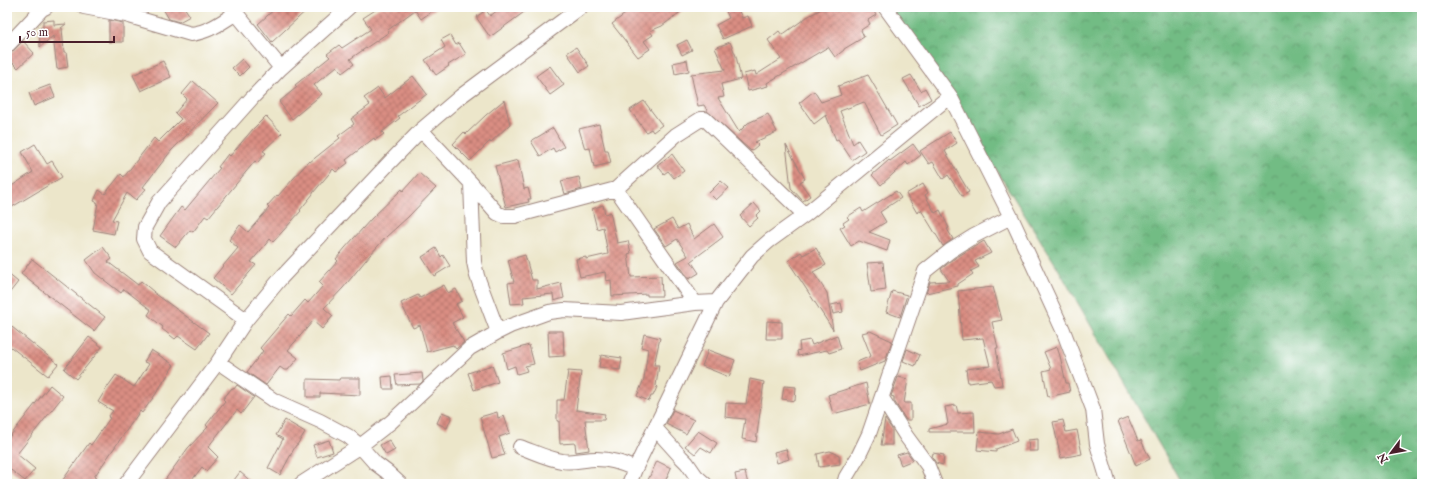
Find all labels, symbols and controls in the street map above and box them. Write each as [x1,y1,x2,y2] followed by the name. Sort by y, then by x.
[20,18,114,44] scale bar
[26,25,48,40] text: 50 m
[1371,433,1411,473] north arrow
[1375,450,1392,466] text: N

